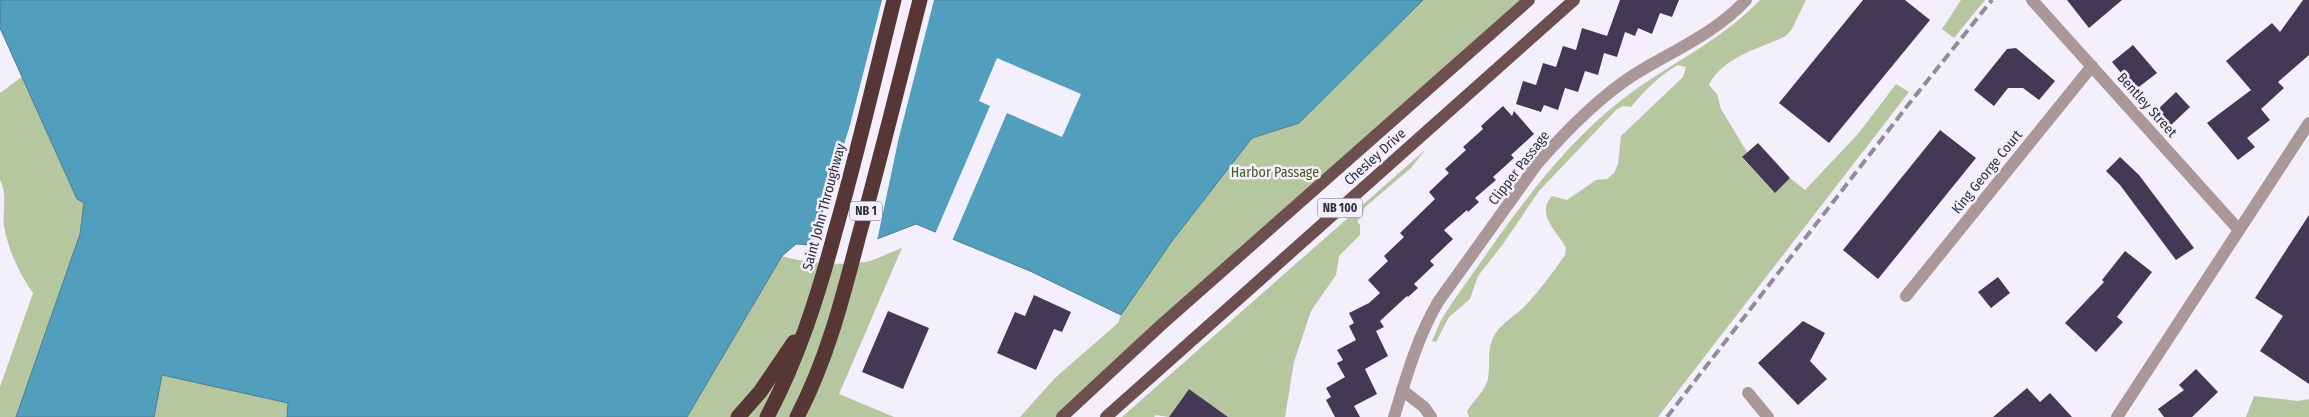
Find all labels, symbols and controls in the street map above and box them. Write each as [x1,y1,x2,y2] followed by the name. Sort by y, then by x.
[2114,69,2181,141] street label: Bentley Street
[1341,125,1409,189] street label: Chesley Drive
[1948,126,2026,217] street label: King George Court
[1485,128,1553,208] street label: Clipper Passage
[799,141,849,272] street label: Saint John Throughway
[1231,164,1319,181] park label: Harbor Passage
[1318,198,1362,218] road number: NB 100
[850,202,882,220] road number: NB 1

